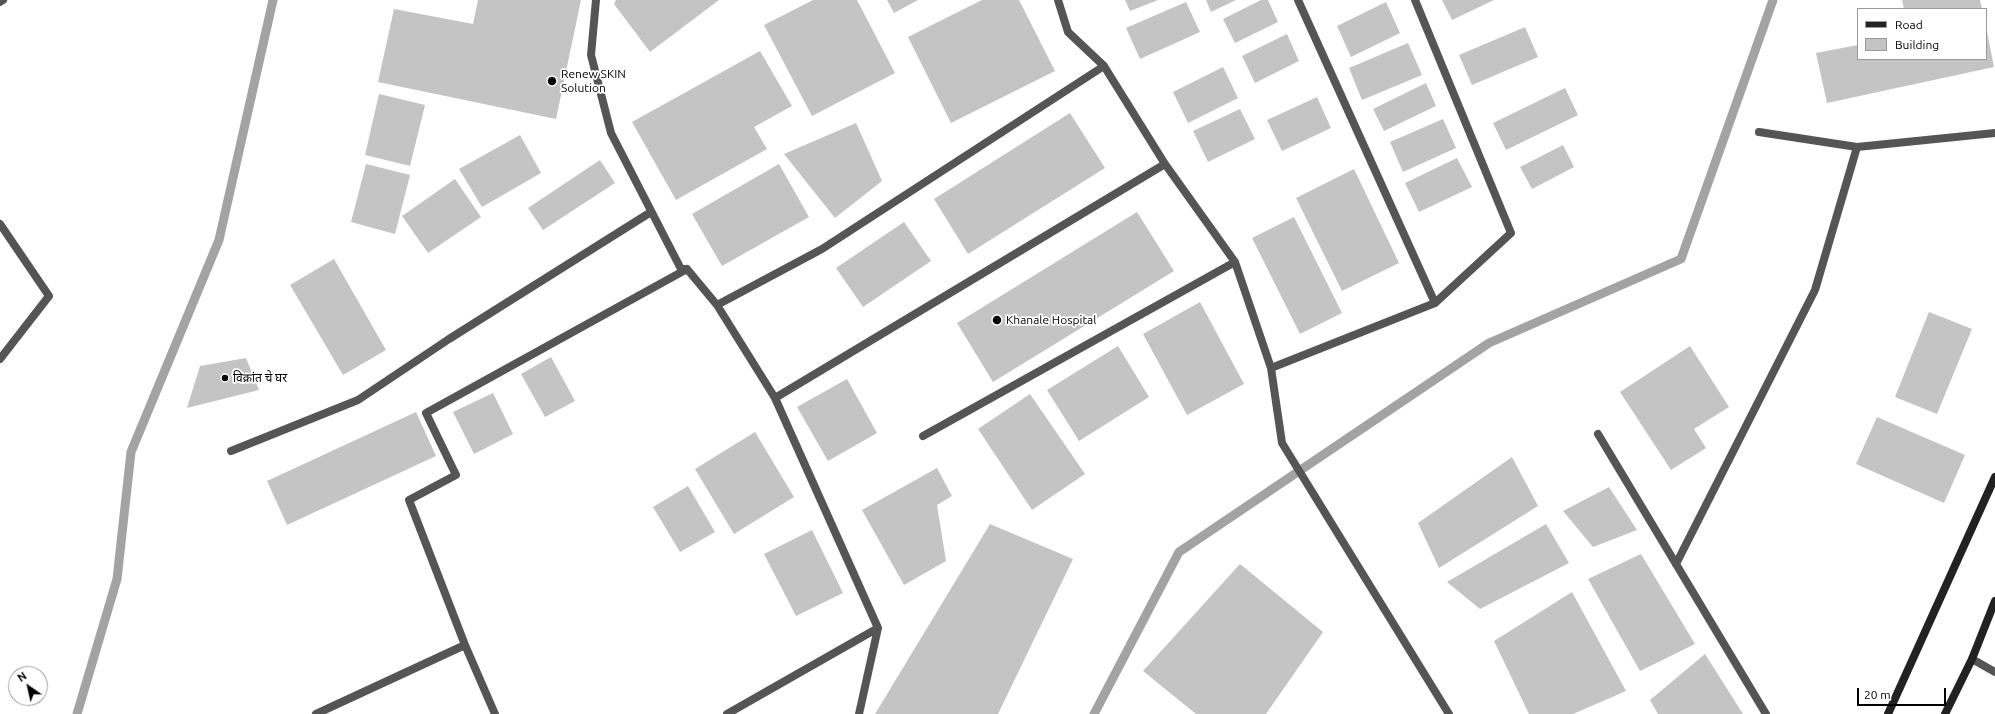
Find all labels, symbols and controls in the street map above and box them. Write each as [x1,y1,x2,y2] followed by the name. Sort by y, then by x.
[1857,8,1987,60] legend
[1895,18,1923,31] text: Road
[1895,38,1939,51] text: Building
[561,67,626,95] place label: Renew SKIN Solution
[546,75,558,87] marker: Renew SKIN Solution
[1006,313,1096,327] place label: Khanale Hospital
[991,314,1003,326] marker: Khanale Hospital
[233,371,287,385] place label: विक्रांत चे घर
[220,373,230,383] marker: विक्रांत चे घर
[8,666,48,706] north arrow
[15,670,29,684] text: N
[1859,680,1948,706] scale bar
[1864,688,1891,701] text: 20 m

